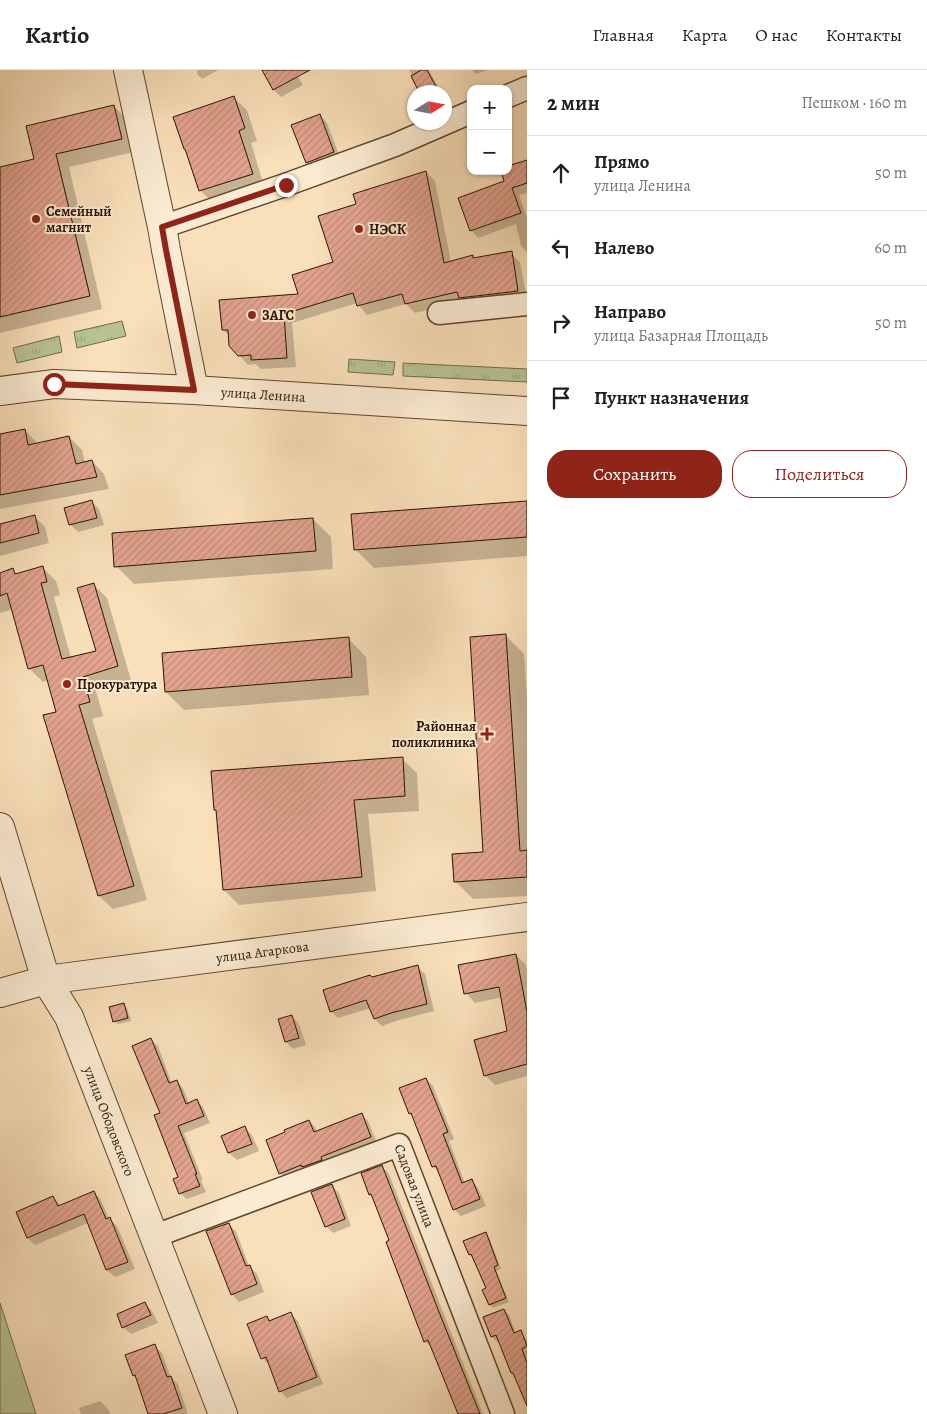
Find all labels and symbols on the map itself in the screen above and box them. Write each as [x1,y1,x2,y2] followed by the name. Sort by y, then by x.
[407,85,452,130] north arrow
[275,174,298,197] route end
[46,202,112,237] place label: Семейный магнит
[30,213,42,225] marker: Семейный магнит
[369,220,407,239] place label: НЭСК
[353,223,365,235] marker: НЭСК
[262,306,294,325] place label: ЗАГС
[246,309,258,321] marker: ЗАГС
[43,373,66,396] route start
[219,383,307,407] street label: улица Ленина
[77,675,158,694] place label: Прокуратура
[61,678,73,690] marker: Прокуратура
[392,717,476,752] place label: Районная поликлиника
[480,727,494,741] marker: Районная поликлиника
[214,937,310,968] street label: улица Агаркова
[79,1063,139,1179] street label: улица Ободовского
[390,1142,439,1231] street label: Садовая улица

